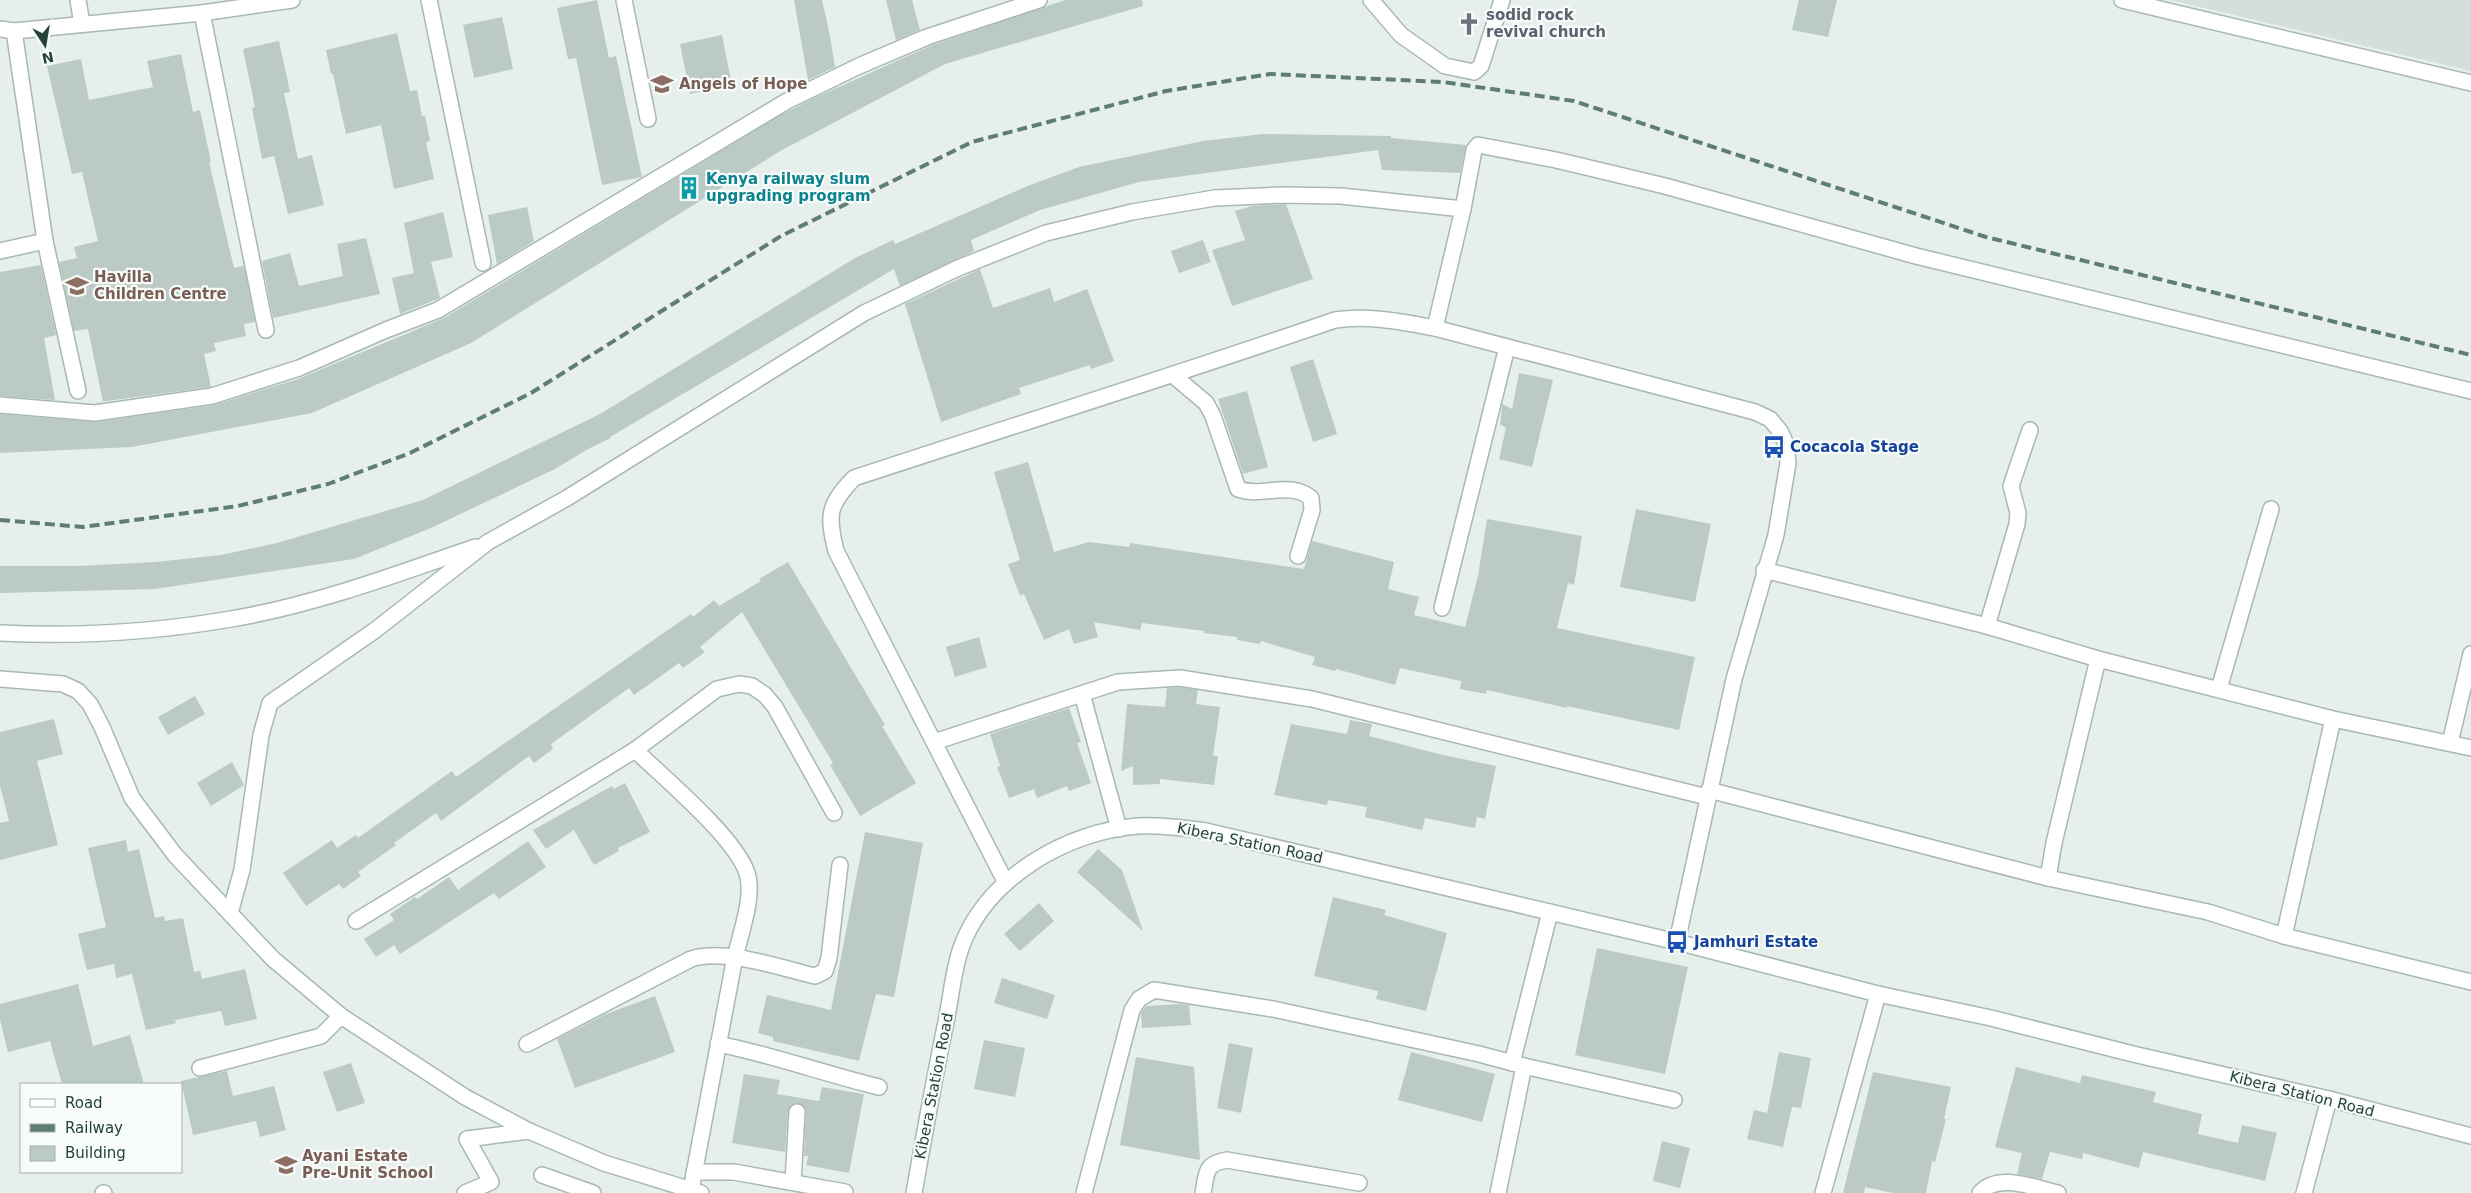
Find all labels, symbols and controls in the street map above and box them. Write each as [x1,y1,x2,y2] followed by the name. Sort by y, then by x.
[1486,6,1606,41] place label: sodid rock revival church
[1456,11,1482,37] church icon: sodid rock revival church
[20,20,70,70] north arrow
[40,49,55,67] text: N
[649,71,675,97] school or university icon: Angels of Hope
[679,75,807,93] place label: Angels of Hope
[706,170,871,205] place label: Kenya railway slum upgrading program
[676,175,702,201] building icon: Kenya railway slum upgrading program
[94,268,227,303] place label: Havilla Children Centre
[64,273,90,299] school or university icon: Havilla Children Centre
[1761,434,1787,460] bus stop icon: Cocacola Stage
[1790,438,1919,456] place label: Cocacola Stage
[1175,819,1325,867] street label: Kibera Station Road
[1664,929,1690,955] bus stop icon: Jamhuri Estate
[1693,933,1818,951] place label: Jamhuri Estate
[911,1011,957,1161] street label: Kibera Station Road
[2228,1067,2376,1121] street label: Kibera Station Road
[20,1083,182,1173] legend
[65,1094,103,1112] text: Road
[65,1119,123,1137] text: Railway
[65,1144,126,1162] text: Building
[302,1147,433,1182] place label: Ayani Estate Pre-Unit School
[273,1152,299,1178] school or university icon: Ayani Estate Pre-Unit School

